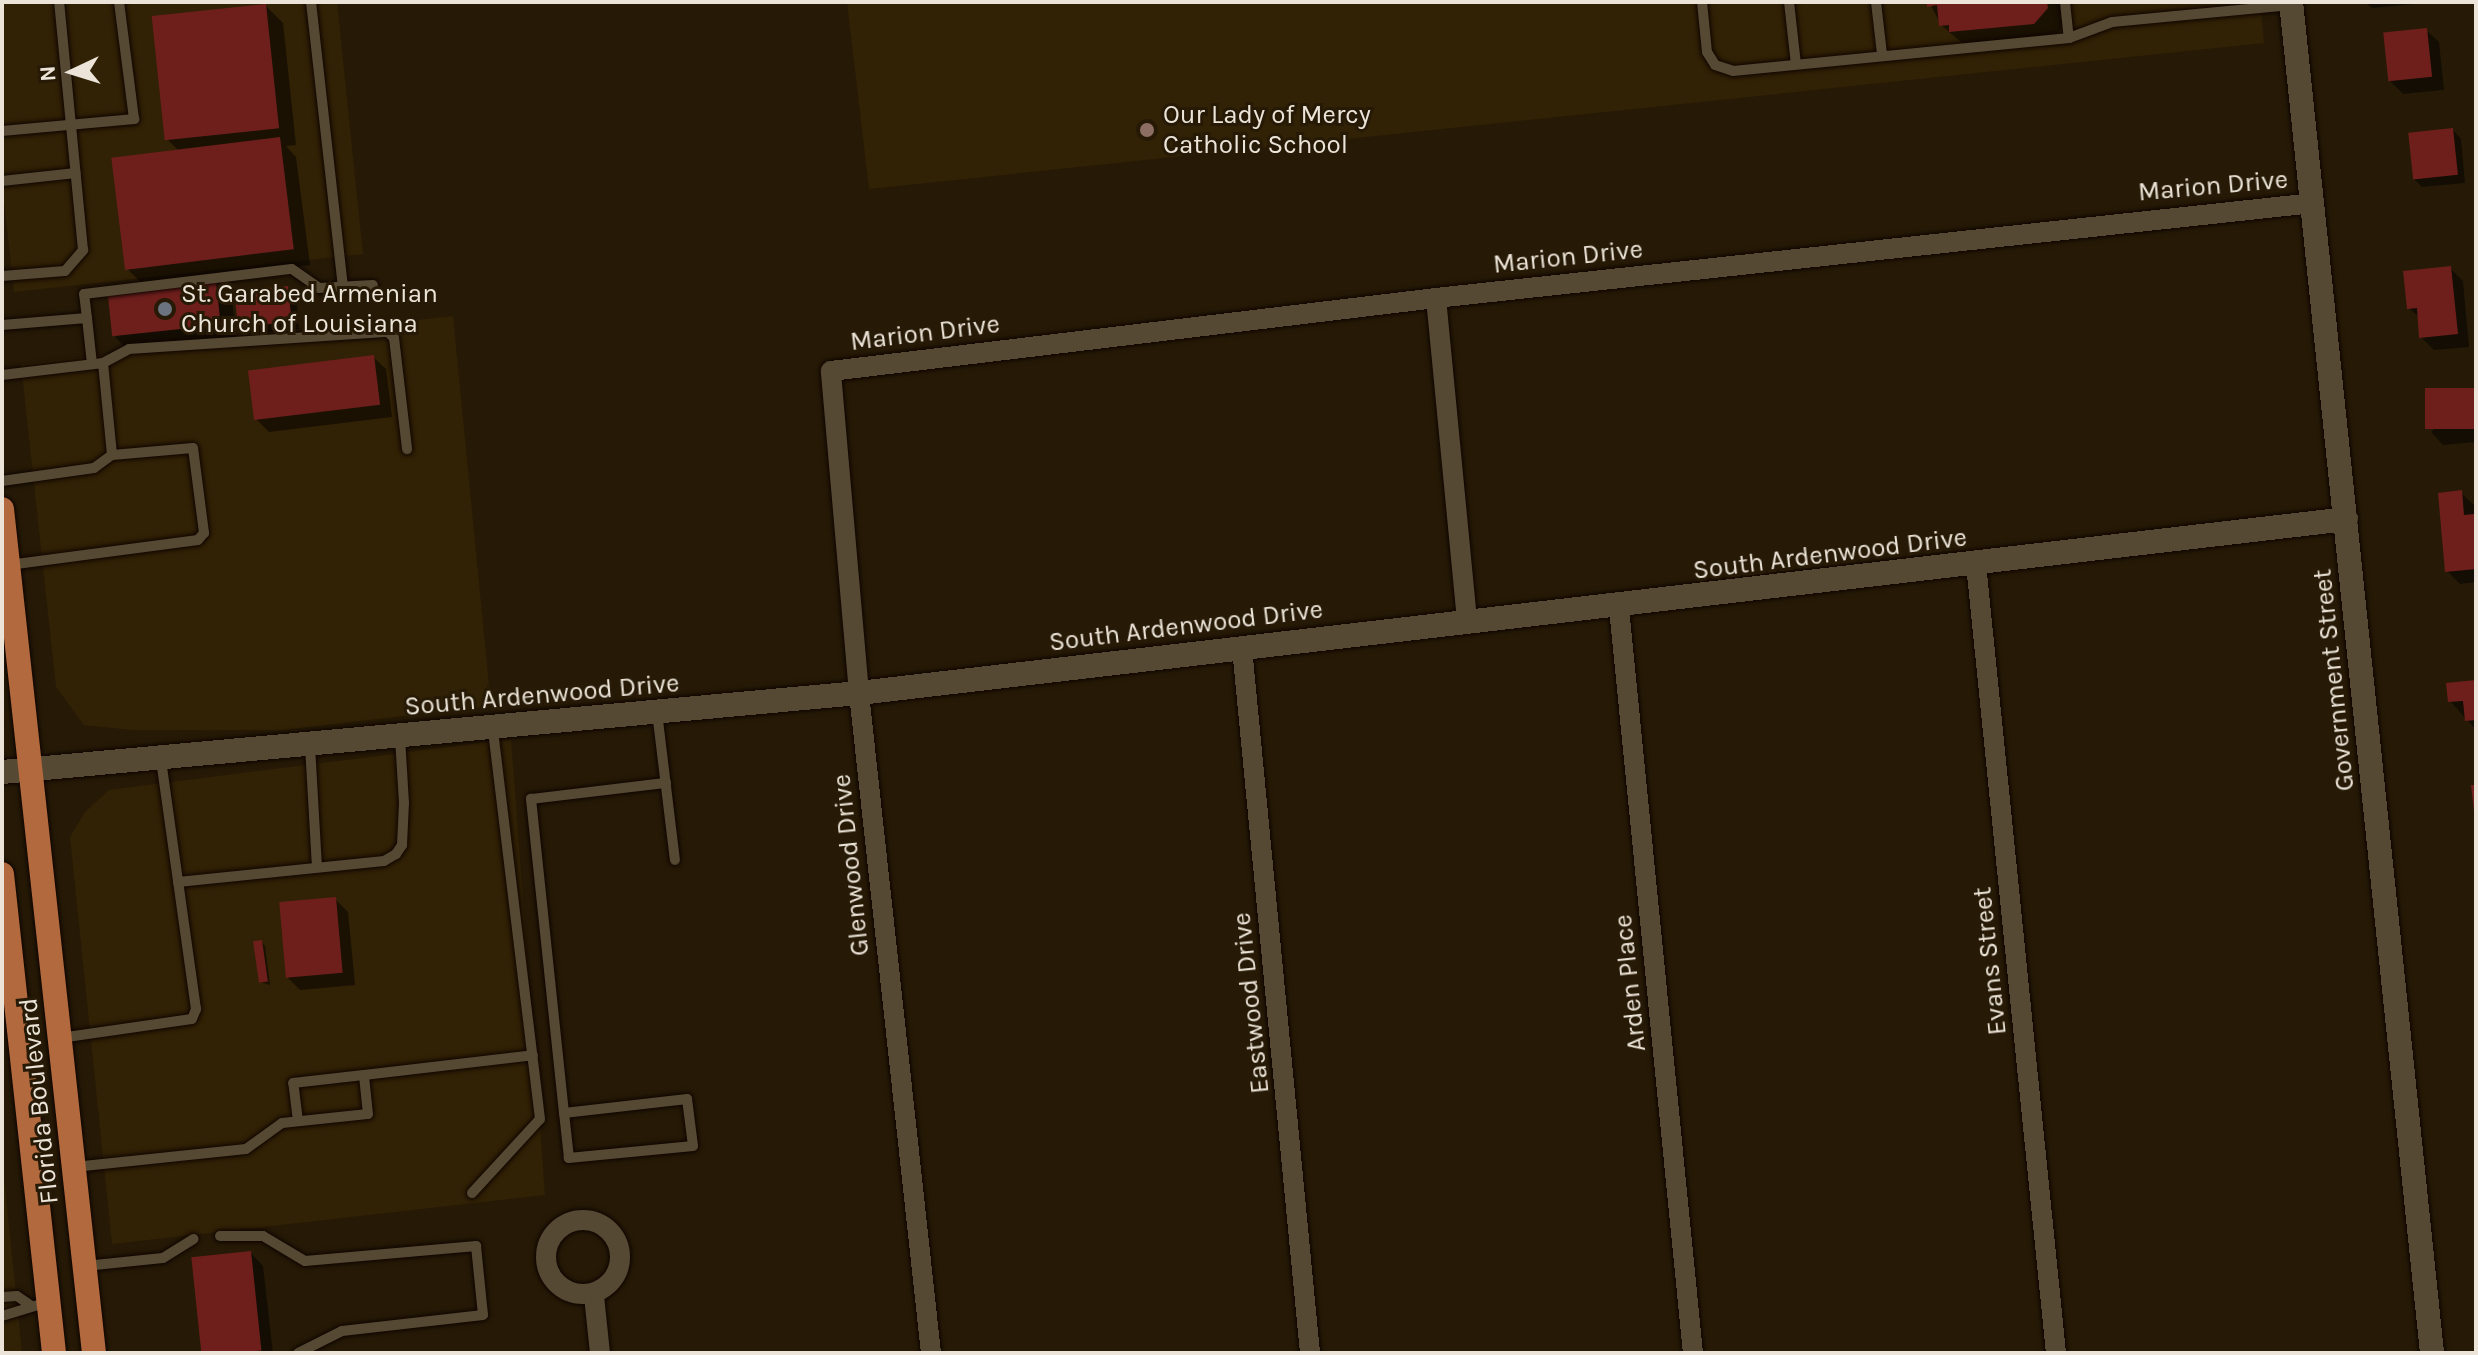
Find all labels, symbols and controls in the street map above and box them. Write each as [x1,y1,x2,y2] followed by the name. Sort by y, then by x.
[32,32,112,112] north arrow
[35,65,62,82] text: N
[1163,99,1371,160] place label: Our Lady of Mercy Catholic School
[1138,121,1156,139] marker: Our Lady of Mercy Catholic School
[2137,164,2289,208] street label: Marion Drive
[1492,234,1644,280] street label: Marion Drive
[181,278,438,340] place label: St. Garabed Armenian Church of Louisiana
[156,300,174,318] marker: St. Garabed Armenian Church of Louisiana
[849,308,1001,358] street label: Marion Drive
[1691,522,1969,586] street label: South Ardenwood Drive
[2307,567,2361,793] street label: Government Street
[1047,594,1325,658] street label: South Ardenwood Drive
[403,667,681,723] street label: South Ardenwood Drive
[826,773,876,957] street label: Glenwood Drive
[1967,885,2013,1037] street label: Evans Street
[1226,911,1276,1095] street label: Eastwood Drive
[1607,913,1653,1053] street label: Arden Place
[13,996,65,1206] street label: Florida Boulevard

